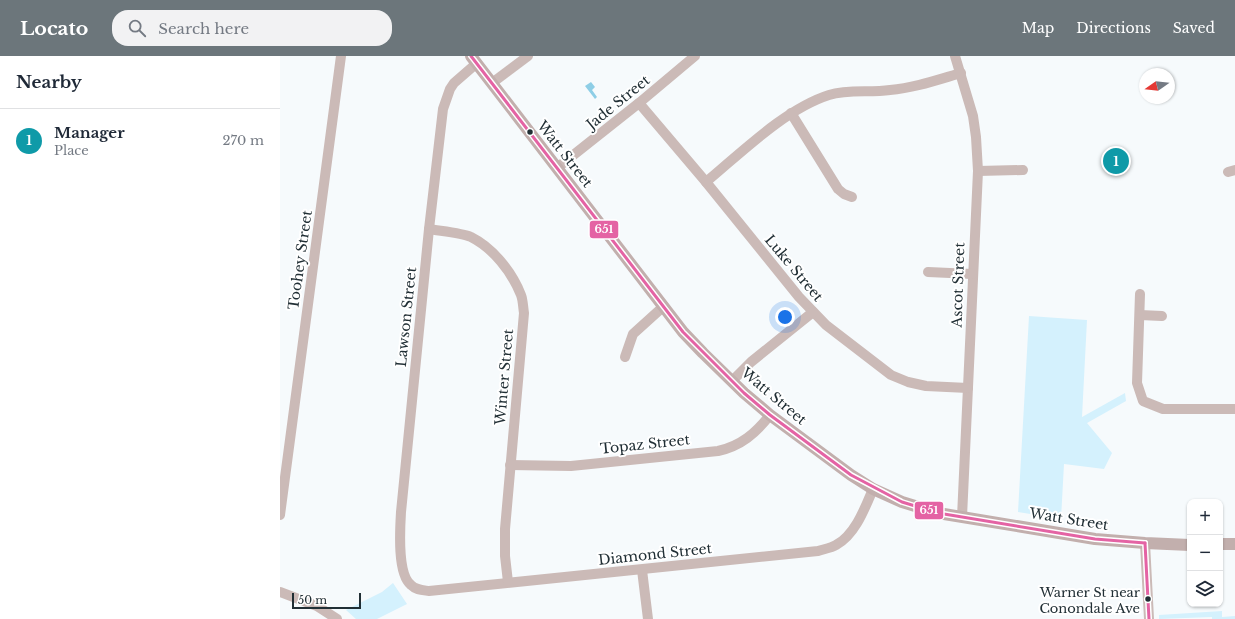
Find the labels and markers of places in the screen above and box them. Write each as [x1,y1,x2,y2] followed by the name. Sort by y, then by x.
[525,127,535,137] unlabelled marker
[1103,146,1129,176] pin: 1
[1039,584,1141,617] place label: Warner St near Conondale Ave
[1143,594,1153,604] marker: Warner St near Conondale Ave

